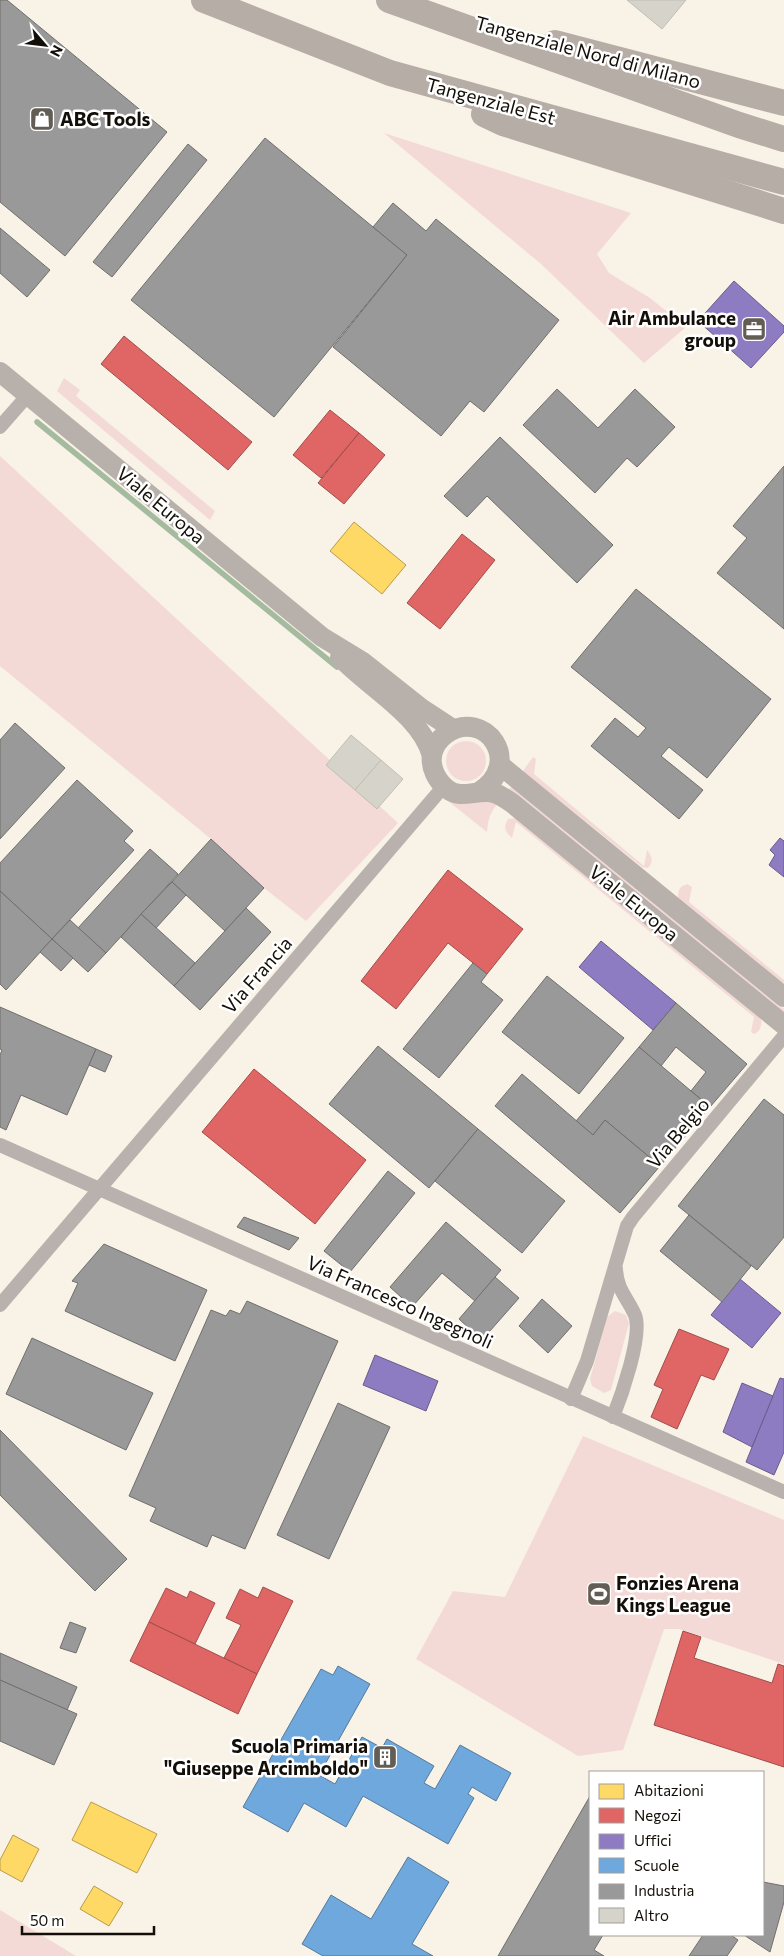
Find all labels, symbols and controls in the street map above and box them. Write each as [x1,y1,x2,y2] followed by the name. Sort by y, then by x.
[473,10,703,93] street label: Tangenziale Nord di Milano
[20,20,70,70] north arrow
[47,43,67,60] text: N
[424,72,558,129] street label: Tangenziale Est
[29,106,55,132] shop icon: ABC Tools
[60,107,151,130] place label: ABC Tools
[608,306,736,351] place label: Air Ambulance group
[741,316,767,342] office icon: Air Ambulance group
[113,461,210,548] street label: Viale Europa
[585,860,684,946] street label: Viale Europa
[217,931,296,1018] street label: Via Francia
[641,1093,714,1173] street label: Via Belgio
[304,1250,497,1353] street label: Via Francesco Ingegnoli
[616,1571,739,1616] place label: Fonzies Arena Kings League
[586,1581,612,1607] sports icon: Fonzies Arena Kings League
[164,1734,368,1779] place label: Scuola Primaria "Giuseppe Arcimboldo"
[372,1744,398,1770] building icon: Scuola Primaria "Giuseppe Arcimboldo"
[589,1771,764,1936] legend
[634,1781,704,1799] text: Abitazioni
[634,1806,681,1824] text: Negozi
[634,1831,672,1849] text: Uffici
[634,1856,679,1874] text: Scuole
[634,1881,694,1899] text: Industria
[22,1904,155,1936] scale bar
[634,1906,669,1924] text: Altro
[30,1911,64,1929] text: 50 m

